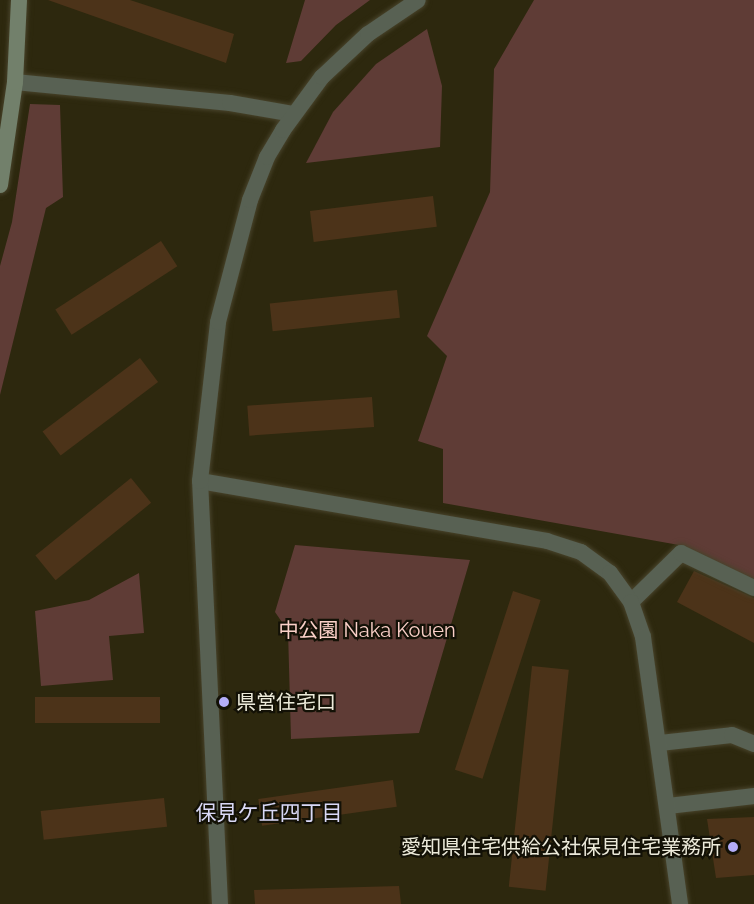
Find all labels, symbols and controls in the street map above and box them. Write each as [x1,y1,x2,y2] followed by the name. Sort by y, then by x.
[278,618,456,642] park label: 中公園 Naka Kouen
[236,690,336,714] place label: 県営住宅口
[217,695,231,709] marker: 県営住宅口
[196,800,342,826] district label: 保見ケ丘四丁目
[401,835,721,859] place label: 愛知県住宅供給公社保見住宅業務所
[726,840,740,854] marker: 愛知県住宅供給公社保見住宅業務所

